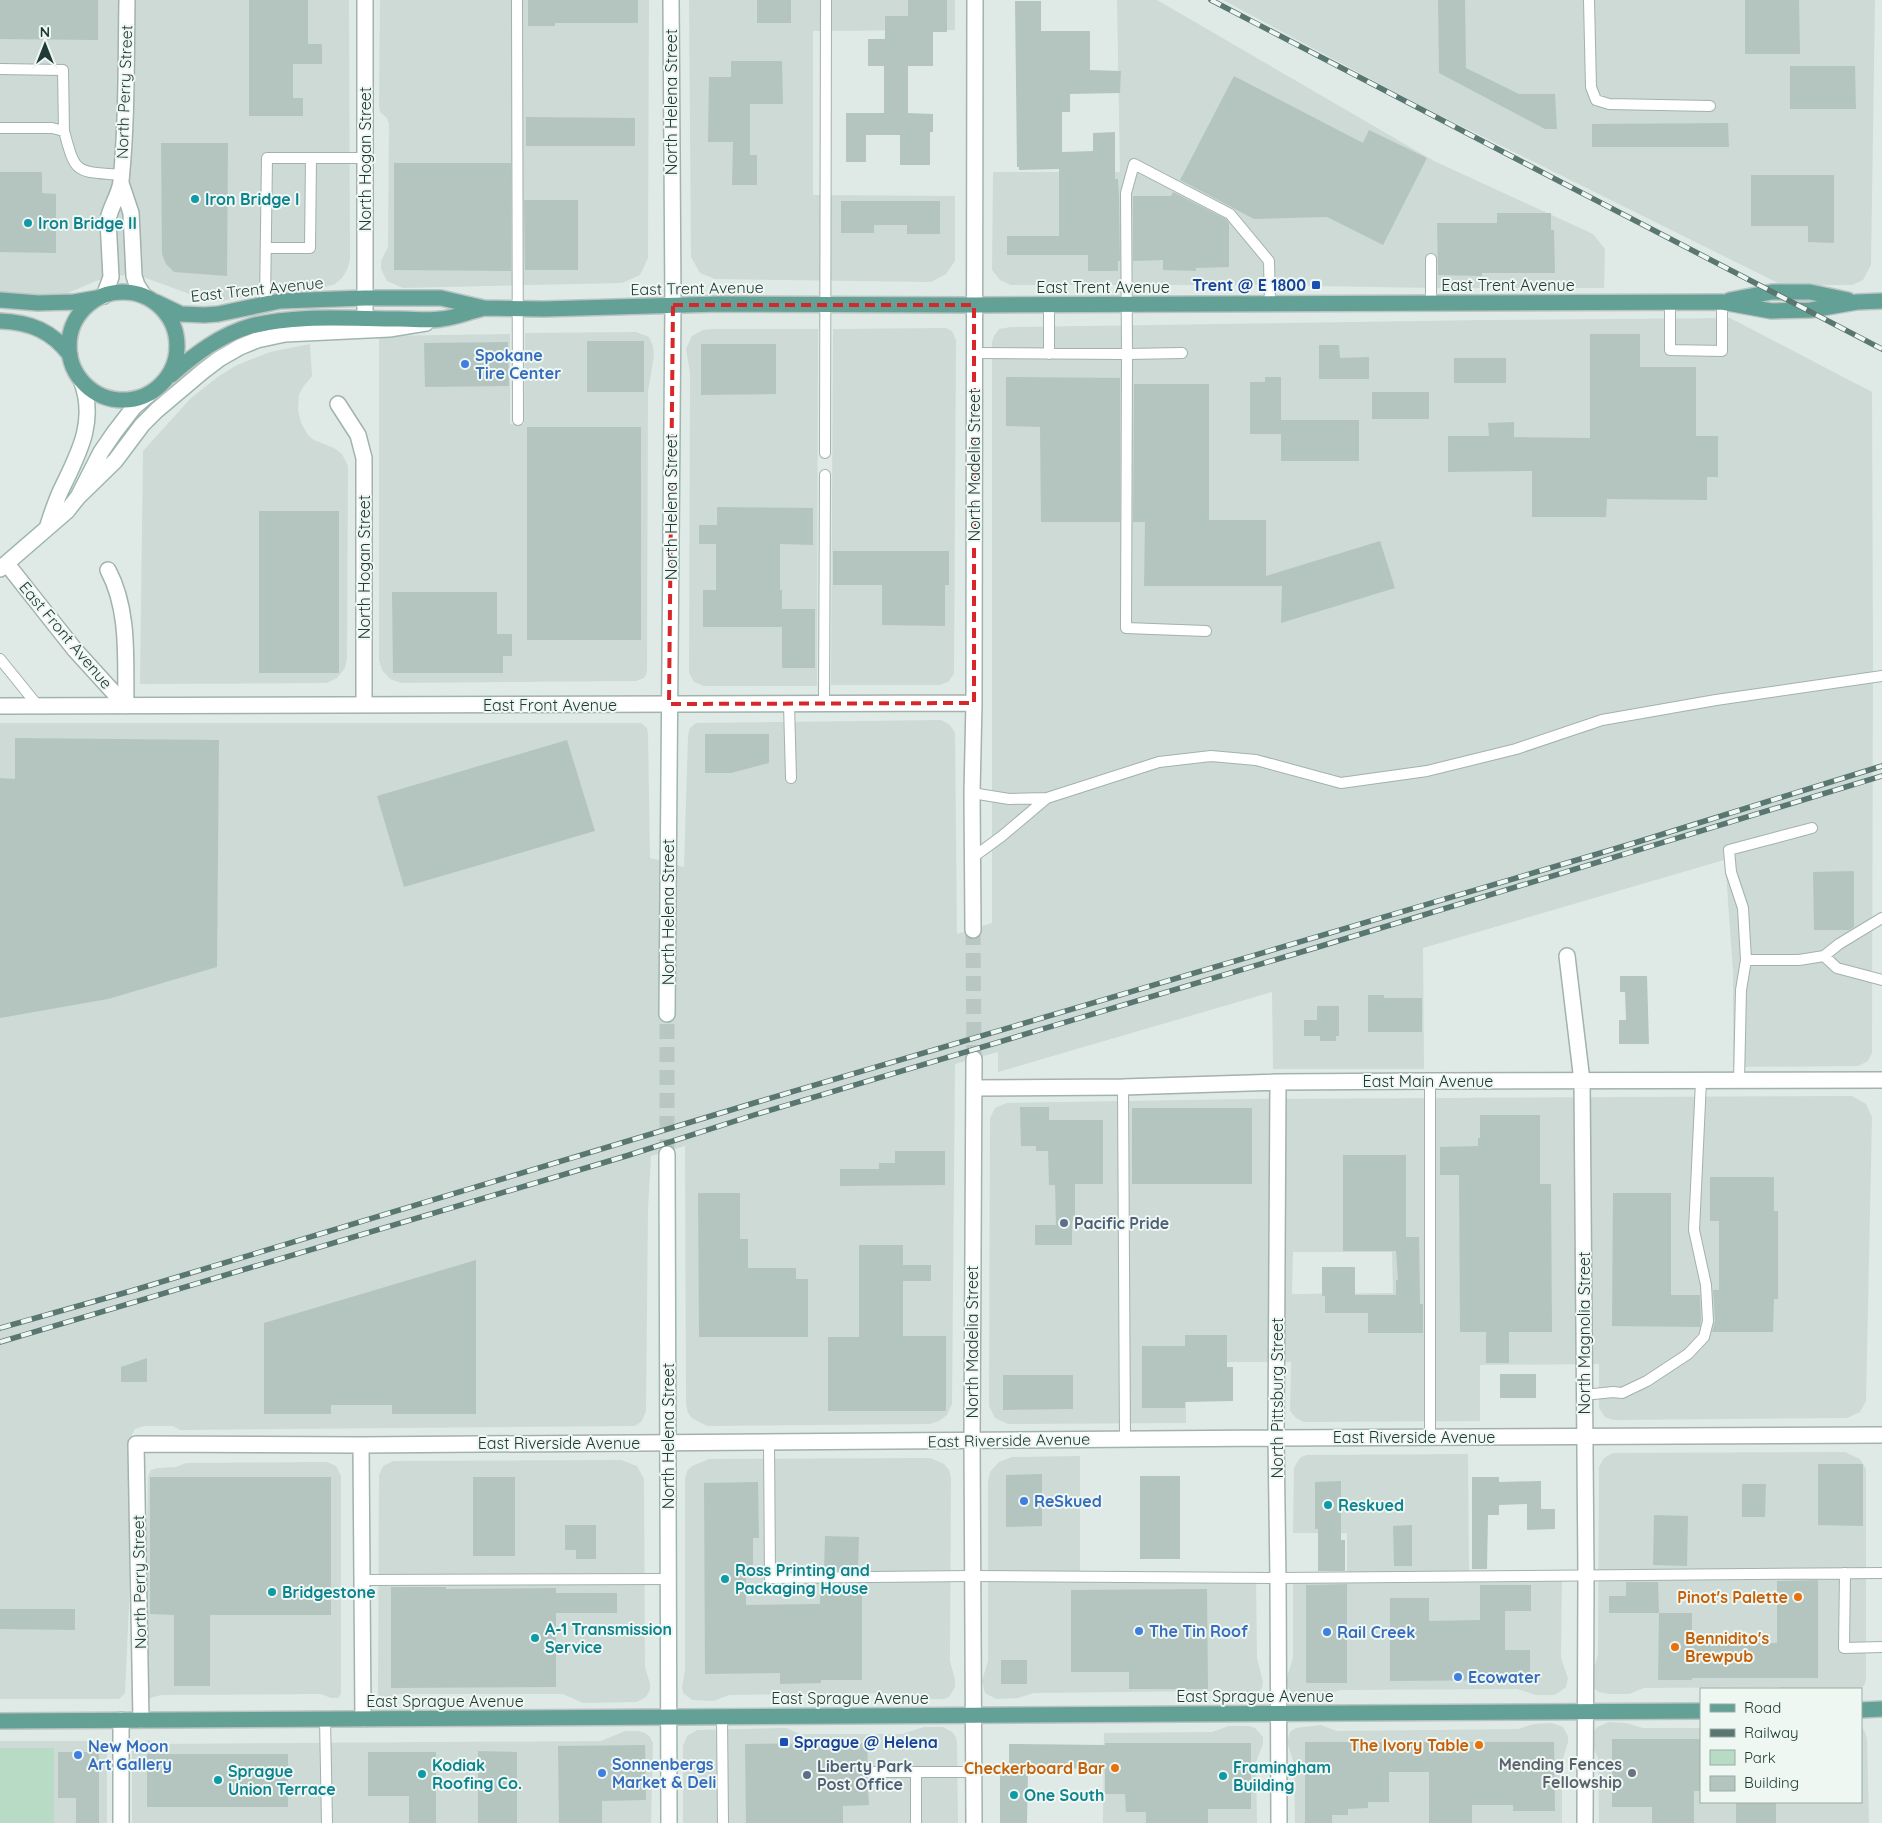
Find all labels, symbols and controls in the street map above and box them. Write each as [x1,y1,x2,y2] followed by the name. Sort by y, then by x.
[20,20,70,70] north arrow
[40,23,50,41] text: N
[112,25,136,159] street label: North Perry Street
[661,29,681,175] street label: North Helena Street
[355,87,375,231] street label: North Hogan Street
[205,189,299,209] place label: Iron Bridge I
[189,193,201,205] marker: Iron Bridge I
[38,213,137,233] place label: Iron Bridge II
[22,217,34,229] marker: Iron Bridge II
[190,272,324,306] street label: East Trent Avenue
[1192,275,1306,295] place label: Trent @ E 1800
[1441,275,1575,295] street label: East Trent Avenue
[630,277,764,299] street label: East Trent Avenue
[1036,277,1170,297] street label: East Trent Avenue
[1310,279,1322,291] marker: Trent @ E 1800
[475,345,561,383] place label: Spokane Tire Center
[459,358,471,370] marker: Spokane Tire Center
[964,389,984,541] street label: North Madelia Street
[661,434,681,580] street label: North Helena Street
[354,495,374,639] street label: North Hogan Street
[15,577,117,693] street label: East Front Avenue
[483,695,617,715] street label: East Front Avenue
[658,839,678,985] street label: North Helena Street
[1363,1071,1493,1091] street label: East Main Avenue
[1074,1213,1169,1233] place label: Pacific Pride
[1058,1217,1070,1229] marker: Pacific Pride
[1574,1251,1594,1415] street label: North Magnolia Street
[962,1266,982,1418] street label: North Madelia Street
[1267,1318,1287,1478] street label: North Pittsburg Street
[658,1363,678,1509] street label: North Helena Street
[1333,1427,1495,1447] street label: East Riverside Avenue
[928,1429,1090,1451] street label: East Riverside Avenue
[478,1433,640,1453] street label: East Riverside Avenue
[1034,1491,1102,1511] place label: ReSkued
[1018,1495,1030,1507] marker: ReSkued
[1338,1495,1404,1515] place label: Reskued
[1322,1499,1334,1511] marker: Reskued
[128,1515,150,1649] street label: North Perry Street
[735,1560,870,1598] place label: Ross Printing and Packaging House
[719,1573,731,1585] marker: Ross Printing and Packaging House
[282,1582,376,1602] place label: Bridgestone
[266,1586,278,1598] marker: Bridgestone
[1677,1587,1788,1607] place label: Pinot's Palette
[1792,1591,1804,1603] marker: Pinot's Palette
[545,1619,672,1657] place label: A-1 Transmission Service
[1149,1621,1248,1641] place label: The Tin Roof
[1337,1622,1415,1642] place label: Rail Creek
[1133,1625,1145,1637] marker: The Tin Roof
[1321,1626,1333,1638] marker: Rail Creek
[1685,1628,1769,1666] place label: Bennidito's Brewpub
[529,1632,541,1644] marker: A-1 Transmission Service
[1669,1641,1681,1653] marker: Bennidito's Brewpub
[1468,1667,1541,1687] place label: Ecowater
[1452,1671,1464,1683] marker: Ecowater
[1176,1686,1334,1706] street label: East Sprague Avenue
[771,1688,929,1708] street label: East Sprague Avenue
[1700,1688,1862,1803] legend
[366,1691,524,1711] street label: East Sprague Avenue
[1744,1698,1781,1717] text: Road
[1744,1723,1799,1742] text: Railway
[794,1732,938,1752] place label: Sprague @ Helena
[1349,1735,1469,1755] place label: The Ivory Table
[88,1736,172,1774] place label: New Moon Art Gallery
[778,1736,790,1748] marker: Sprague @ Helena
[1473,1739,1485,1751] marker: The Ivory Table
[1744,1748,1776,1767] text: Park
[72,1749,84,1761] marker: New Moon Art Gallery
[612,1754,716,1792] place label: Sonnenbergs Market & Deli
[1499,1754,1622,1792] place label: Mending Fences Fellowship
[432,1755,522,1793] place label: Kodiak Roofing Co.
[817,1756,912,1794] place label: Liberty Park Post Office
[1233,1757,1331,1795] place label: Framingham Building
[964,1758,1105,1778] place label: Checkerboard Bar
[228,1761,336,1799] place label: Sprague Union Terrace
[1109,1762,1121,1774] marker: Checkerboard Bar
[596,1767,608,1779] marker: Sonnenbergs Market & Deli
[1626,1767,1638,1779] marker: Mending Fences Fellowship
[416,1768,428,1780] marker: Kodiak Roofing Co.
[801,1769,813,1781] marker: Liberty Park Post Office
[1217,1770,1229,1782] marker: Framingham Building
[1744,1773,1799,1792] text: Building
[212,1774,224,1786] marker: Sprague Union Terrace
[1024,1785,1104,1805] place label: One South
[1008,1789,1020,1801] marker: One South

